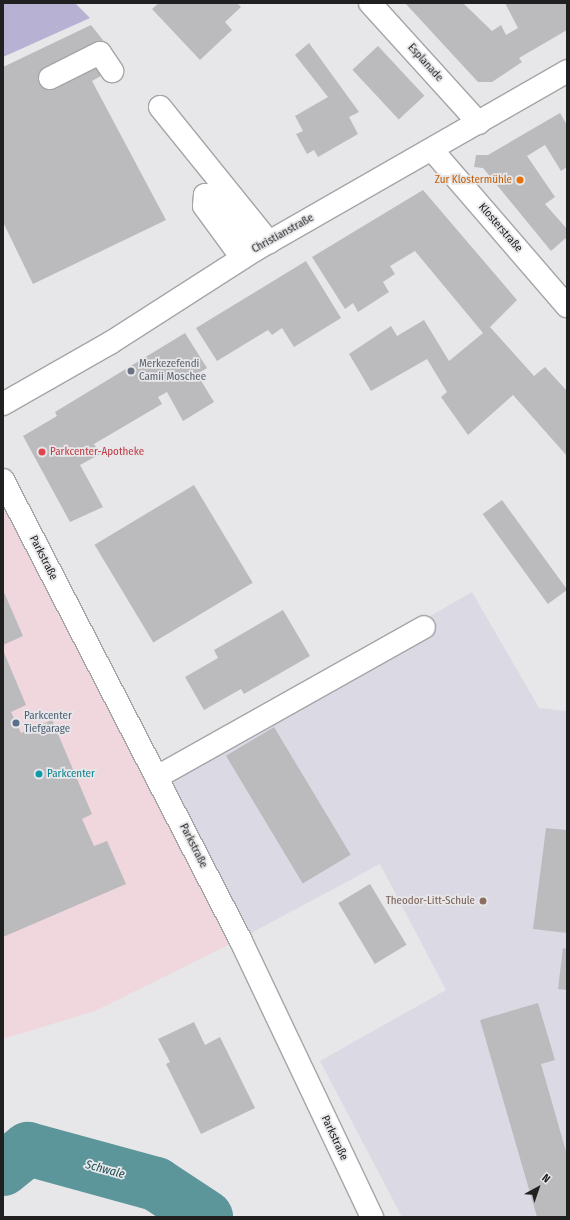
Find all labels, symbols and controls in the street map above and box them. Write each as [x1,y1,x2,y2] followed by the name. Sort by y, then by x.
[405,41,445,85] street label: Esplanade
[435,173,512,187] place label: Zur Klostermühle
[515,175,525,185] marker: Zur Klostermühle
[475,201,525,255] street label: Klosterstraße
[250,212,316,256] street label: Christianstraße
[139,358,206,384] place label: Merkezefendi Camii Moschee
[126,366,136,376] marker: Merkezefendi Camii Moschee
[50,445,144,459] place label: Parkcenter-Apotheke
[37,447,47,457] marker: Parkcenter-Apotheke
[26,534,60,582] street label: Parkstraße
[24,710,72,736] place label: Parkcenter Tiefgarage
[11,718,21,728] marker: Parkcenter Tiefgarage
[47,767,95,781] place label: Parkcenter
[34,769,44,779] marker: Parkcenter
[176,822,210,870] street label: Parkstraße
[386,894,475,908] place label: Theodor-Litt-Schule
[478,896,488,906] marker: Theodor-Litt-Schule
[318,1113,350,1163] street label: Parkstraße
[84,1158,126,1182] water label: Schwale
[518,1168,558,1208] north arrow
[539,1171,553,1186] text: N

